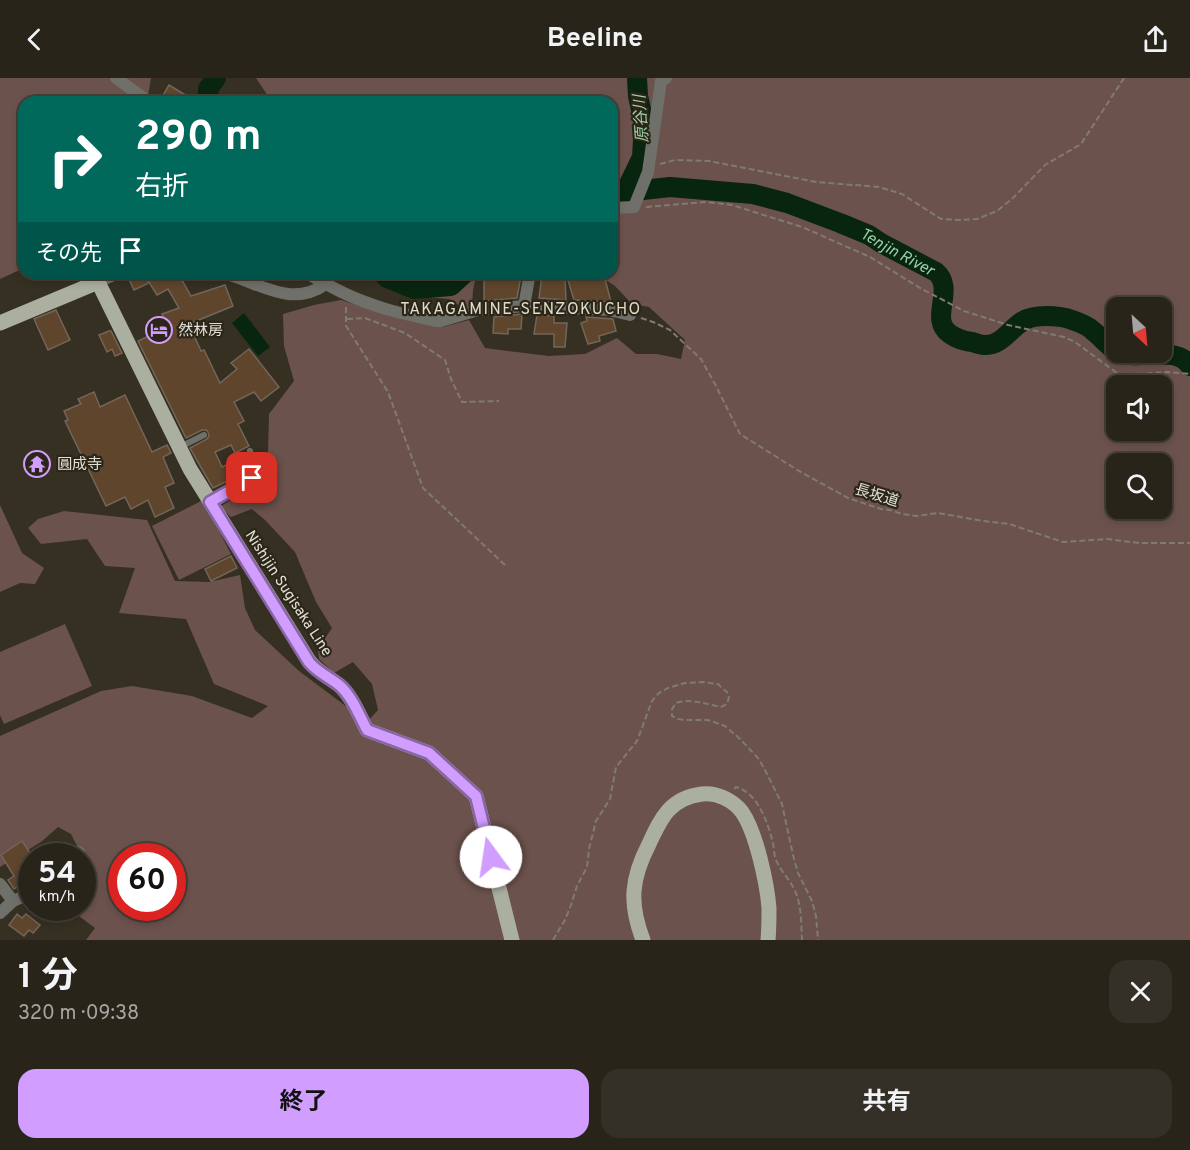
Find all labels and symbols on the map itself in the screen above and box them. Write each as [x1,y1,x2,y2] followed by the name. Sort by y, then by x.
[630,92,654,144] water label: 原谷川
[857,225,939,282] water label: Tenjin River
[1106,297,1172,363] north arrow
[400,300,642,320] district label: TAKAGAMINE-SENZOKUCHO
[144,315,174,345] hotel icon: 然林房
[178,321,223,341] place label: 然林房
[22,449,52,479] temple icon: 圓成寺
[226,452,277,503] pin
[57,456,102,475] place label: 圓成寺
[852,481,901,512] street label: 長坂道
[240,527,335,660] street label: Nishijin Sugisaka Line
[459,825,523,889] position arrow
[108,843,186,921] speed limit sign: 60

